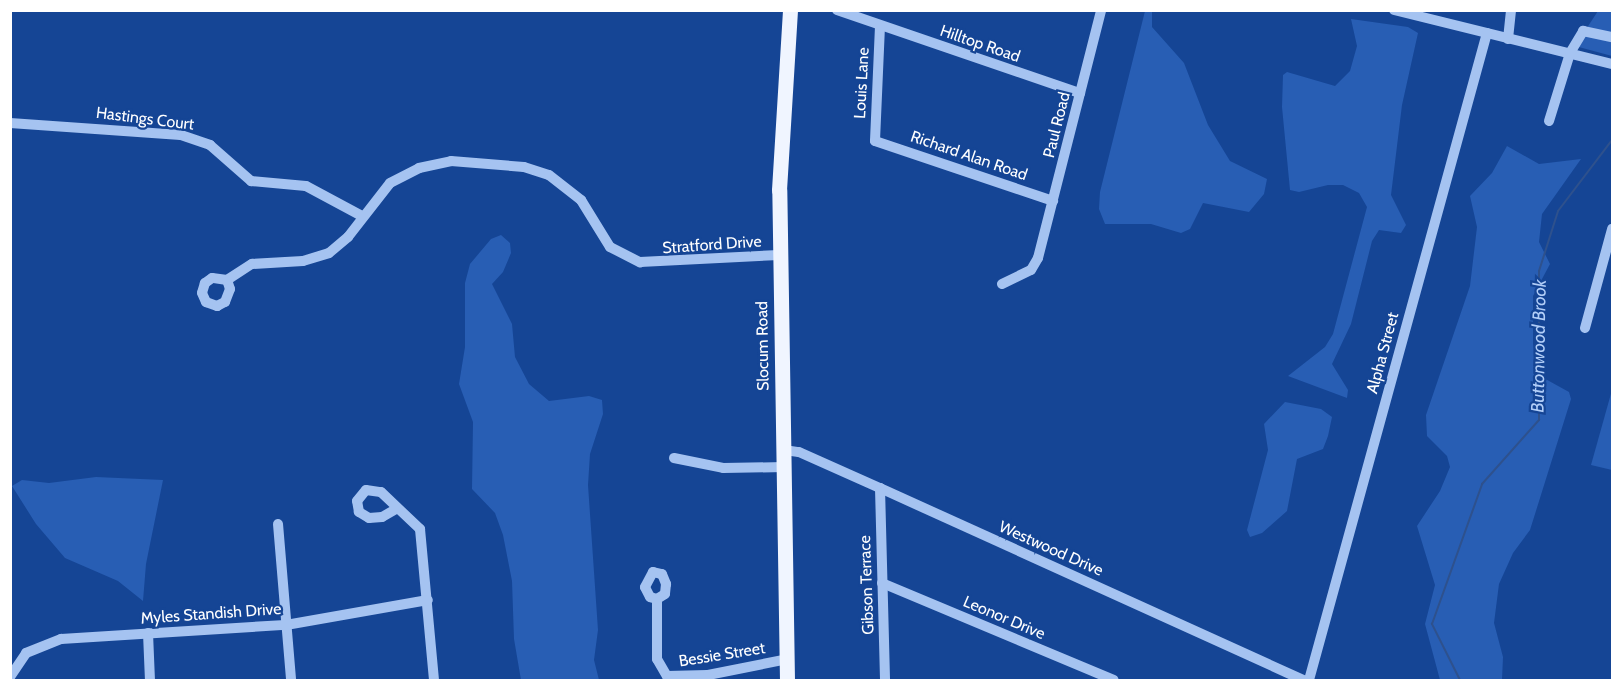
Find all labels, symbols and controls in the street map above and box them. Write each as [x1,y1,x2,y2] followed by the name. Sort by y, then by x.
[937,21,1023,67] street label: Hilltop Road
[851,47,873,119] street label: Louis Lane
[1040,90,1074,160] street label: Paul Road
[95,103,195,135] street label: Hastings Court
[908,127,1030,185] street label: Richard Alan Road
[662,232,762,258] street label: Stratford Drive
[1527,279,1551,413] water label: Buttonwood Brook
[753,301,773,391] street label: Slocum Road
[1363,310,1403,396] street label: Alpha Street
[996,517,1106,581] street label: Westwood Drive
[856,535,878,635] street label: Gibson Terrace
[960,592,1048,644] street label: Leonor Drive
[140,600,282,628] street label: Myles Standish Drive
[677,639,767,671] street label: Bessie Street

